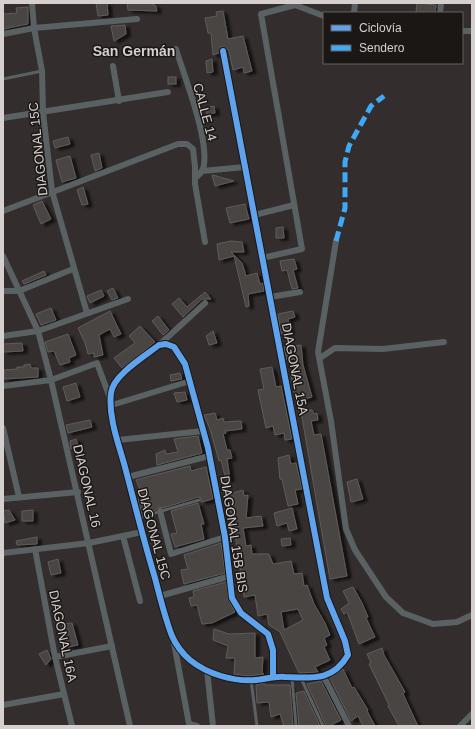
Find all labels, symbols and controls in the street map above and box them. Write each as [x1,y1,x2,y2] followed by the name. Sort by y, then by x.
[323,12,463,64] legend
[359,21,402,35] text: Ciclovía
[359,41,405,55] text: Sendero
[93,43,175,59] district label: San Germán
[190,81,220,143] street label: CALLE 14
[26,101,50,197] street label: DIAGONAL 15C
[279,322,311,417] street label: DIAGONAL 15A
[70,443,104,529] street label: DIAGONAL 16
[217,475,251,594] street label: DIAGONAL 15B BIS
[135,487,173,581] street label: DIAGONAL 15C
[46,589,80,684] street label: DIAGONAL 16A

